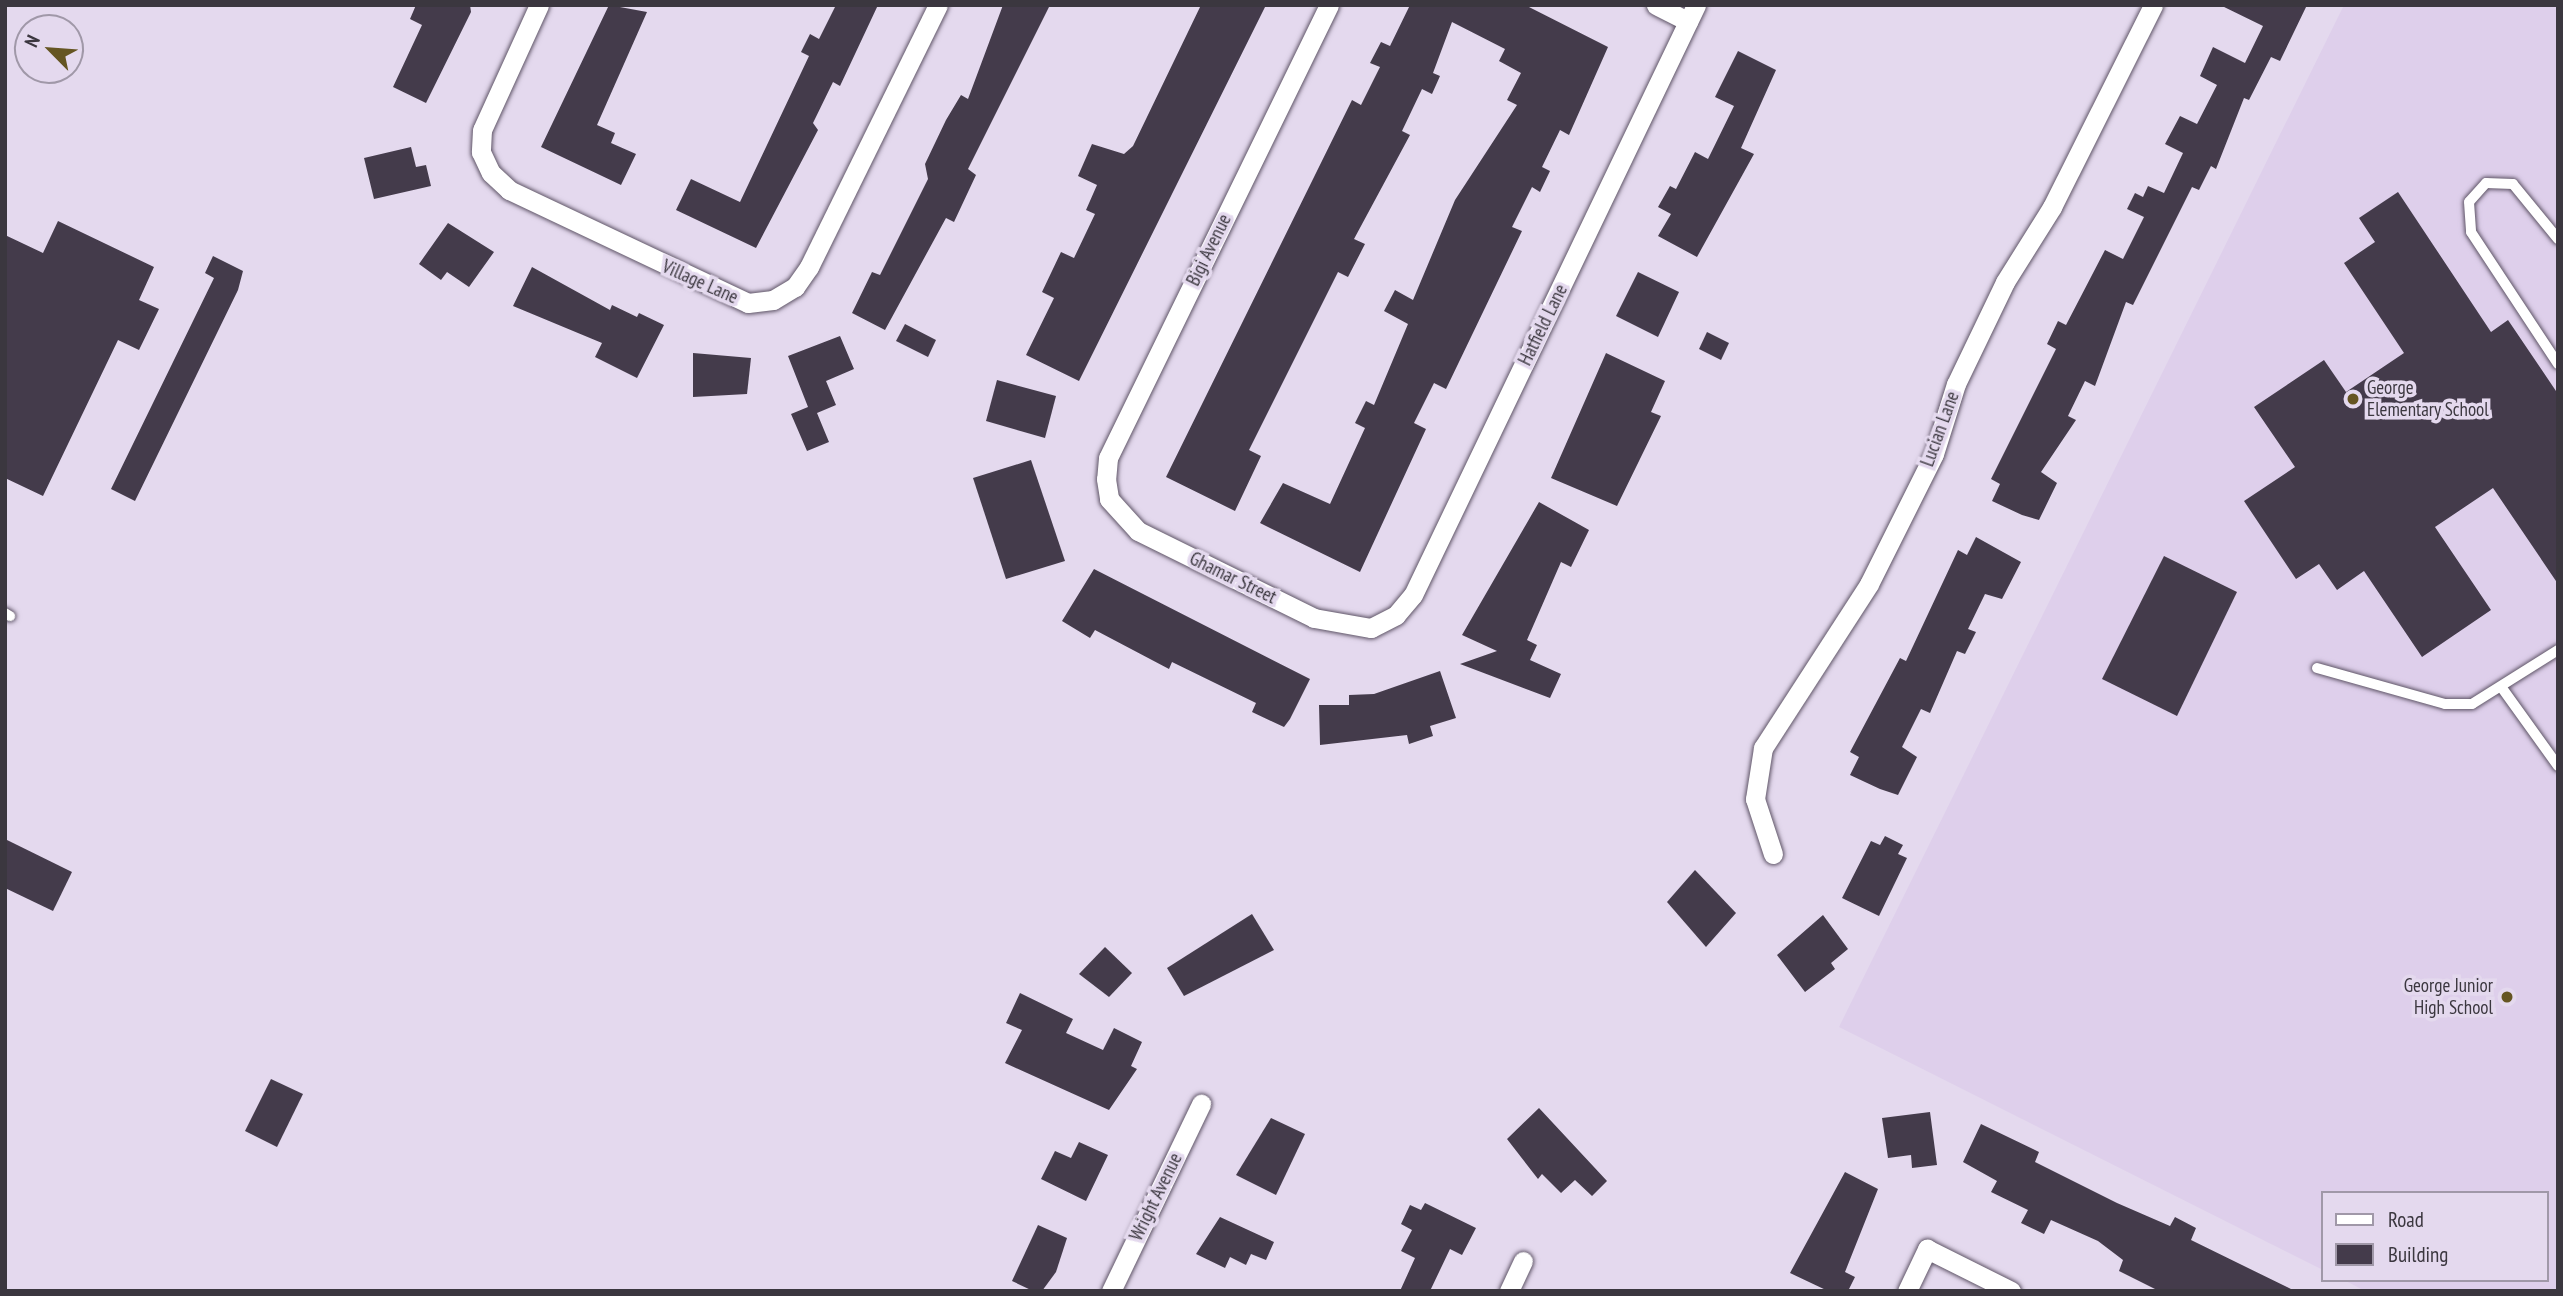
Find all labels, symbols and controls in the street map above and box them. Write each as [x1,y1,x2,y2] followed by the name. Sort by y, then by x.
[14,14,84,84] north arrow
[19,31,45,51] text: N
[1182,210,1236,290] street label: Bigi Avenue
[658,255,742,309] street label: Village Lane
[1514,281,1572,369] street label: Hatfield Lane
[2367,377,2489,421] place label: George Elementary School
[1916,388,1964,470] street label: Lucian Lane
[2345,391,2361,407] marker: George Elementary School
[1186,547,1280,609] street label: Ghamar Street
[2404,975,2493,1019] place label: George Junior High School
[2499,989,2515,1005] marker: George Junior High School
[1125,1149,1187,1245] street label: Wright Avenue
[2322,1191,2549,1282] legend
[2388,1206,2424,1233] text: Road
[2388,1241,2448,1268] text: Building

